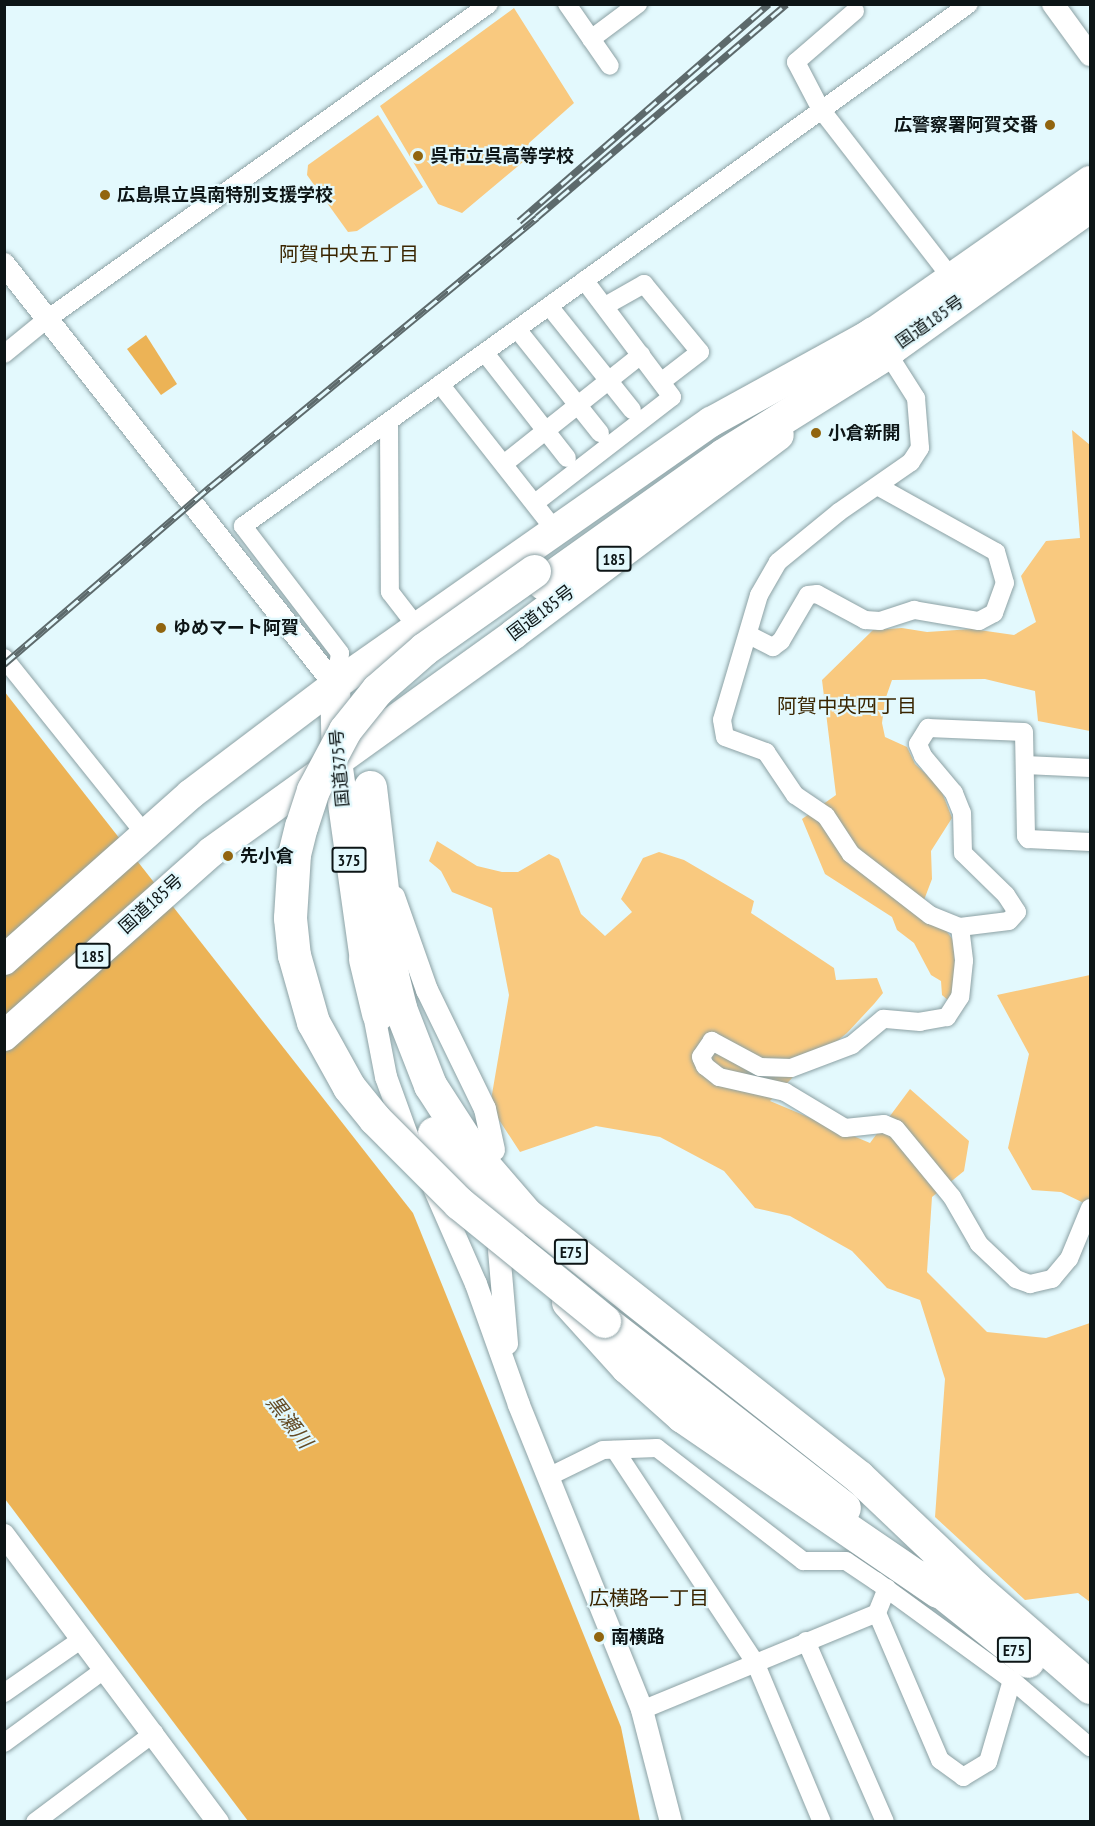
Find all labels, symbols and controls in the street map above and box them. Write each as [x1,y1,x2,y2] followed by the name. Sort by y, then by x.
[894,114,1038,136] place label: 広警察署阿賀交番
[1043,118,1057,132] marker: 広警察署阿賀交番
[430,145,574,167] place label: 呉市立呉高等学校
[411,149,425,163] marker: 呉市立呉高等学校
[117,184,333,206] place label: 広島県立呉南特別支援学校
[98,188,112,202] marker: 広島県立呉南特別支援学校
[279,242,419,266] district label: 阿賀中央五丁目
[892,291,968,353] street label: 国道185号
[828,422,900,444] place label: 小倉新開
[809,426,823,440] marker: 小倉新開
[596,546,632,572] road number: 185
[503,581,579,645] street label: 国道185号
[173,617,299,639] place label: ゆめマート阿賀
[154,621,168,635] marker: ゆめマート阿賀
[777,694,917,718] district label: 阿賀中央四丁目
[326,728,354,808] street label: 国道375号
[240,845,294,867] place label: 先小倉
[331,847,367,873] road number: 375
[221,849,235,863] marker: 先小倉
[115,870,187,938] street label: 国道185号
[75,943,111,969] road number: 185
[553,1239,589,1265] road number: E75
[261,1391,317,1453] water label: 黒瀬川
[589,1586,709,1610] district label: 広横路一丁目
[611,1626,665,1648] place label: 南横路
[592,1630,606,1644] marker: 南横路
[996,1637,1032,1663] road number: E75

